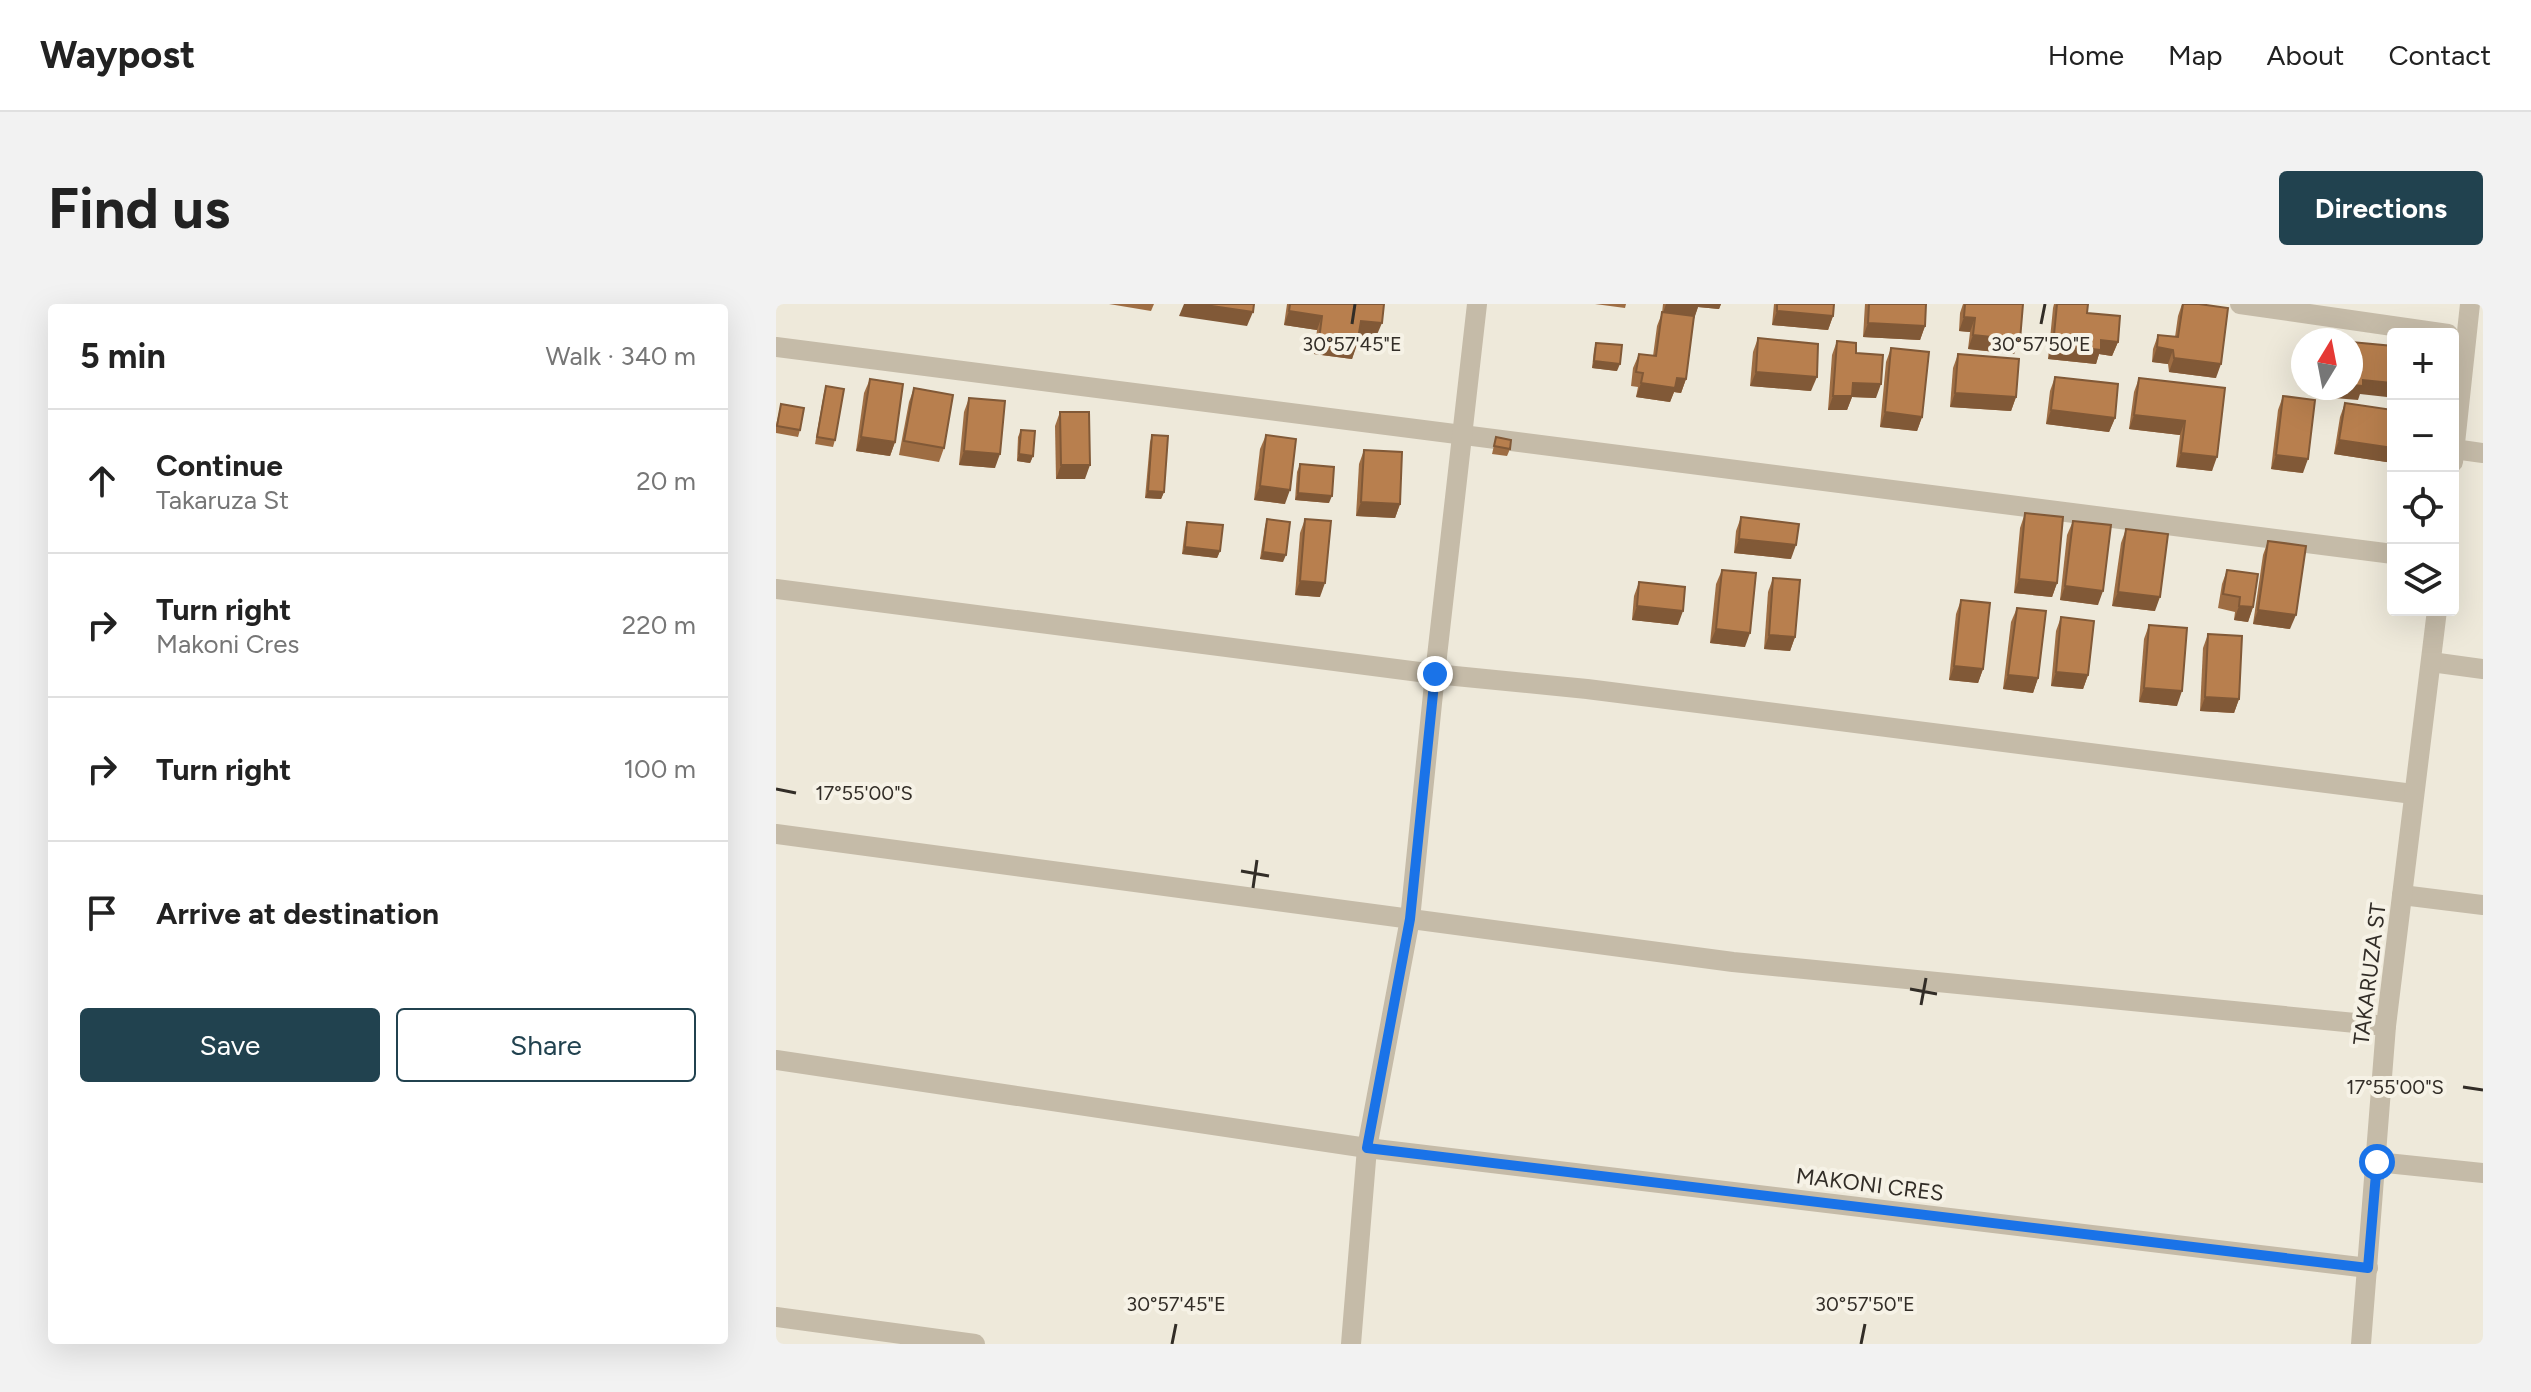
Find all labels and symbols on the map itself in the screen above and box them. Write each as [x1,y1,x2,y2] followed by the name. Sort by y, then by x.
[2291,328,2363,400] north arrow
[1302,332,1402,356] text: 30°57'45"E
[1991,332,2091,356] text: 30°57'50"E
[1417,656,1453,692] route end
[815,781,913,805] text: 17°55'00"S
[2347,901,2392,1047] street label: TAKARUZA ST
[2346,1075,2444,1099] text: 17°55'00"S
[2359,1144,2395,1180] route start
[1795,1162,1945,1207] street label: MAKONI CRES
[1126,1292,1226,1316] text: 30°57'45"E
[1815,1292,1915,1316] text: 30°57'50"E

